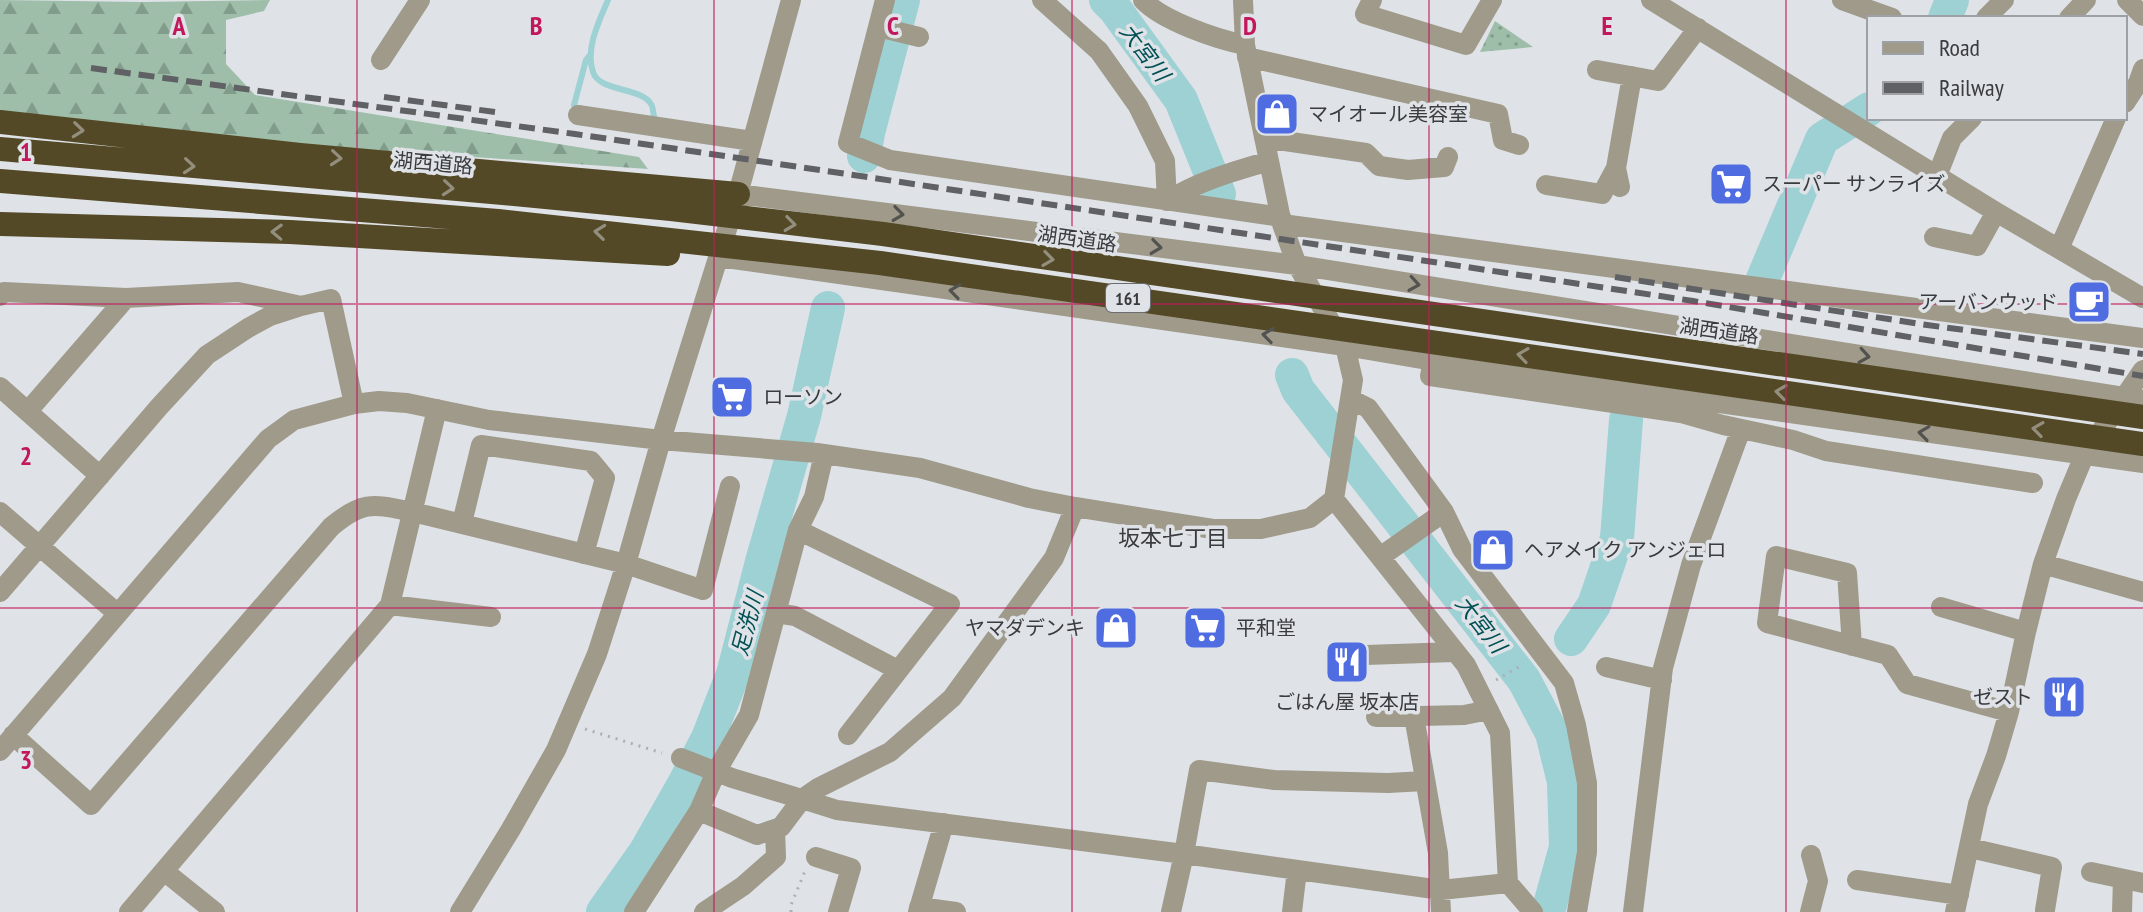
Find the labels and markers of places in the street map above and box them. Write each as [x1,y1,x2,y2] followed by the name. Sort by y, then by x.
[1253,90,1301,138] shop icon: マイオール美容室
[1308,101,1468,127] place label: マイオール美容室
[1707,160,1755,208] supermarket icon: スーパー サンライズ
[1762,171,1945,197] place label: スーパー サンライズ
[2065,278,2113,326] cafe icon: アーバンウッド
[1918,289,2058,315] place label: アーバンウッド
[708,373,756,421] supermarket icon: ローソン
[763,384,843,410] place label: ローソン
[1469,526,1517,574] shop icon: ヘアメイク アンジェロ
[1524,537,1726,563] place label: ヘアメイク アンジェロ
[1092,604,1140,652] shop icon: ヤマダデンキ
[1181,604,1229,652] supermarket icon: 平和堂
[965,615,1085,641] place label: ヤマダデンキ
[1236,615,1296,641] place label: 平和堂
[1323,638,1371,686] restaurant icon: ごはん屋 坂本店
[2040,673,2088,721] restaurant icon: ゼスト
[1973,684,2033,710] place label: ゼスト
[1275,689,1419,715] place label: ごはん屋 坂本店

